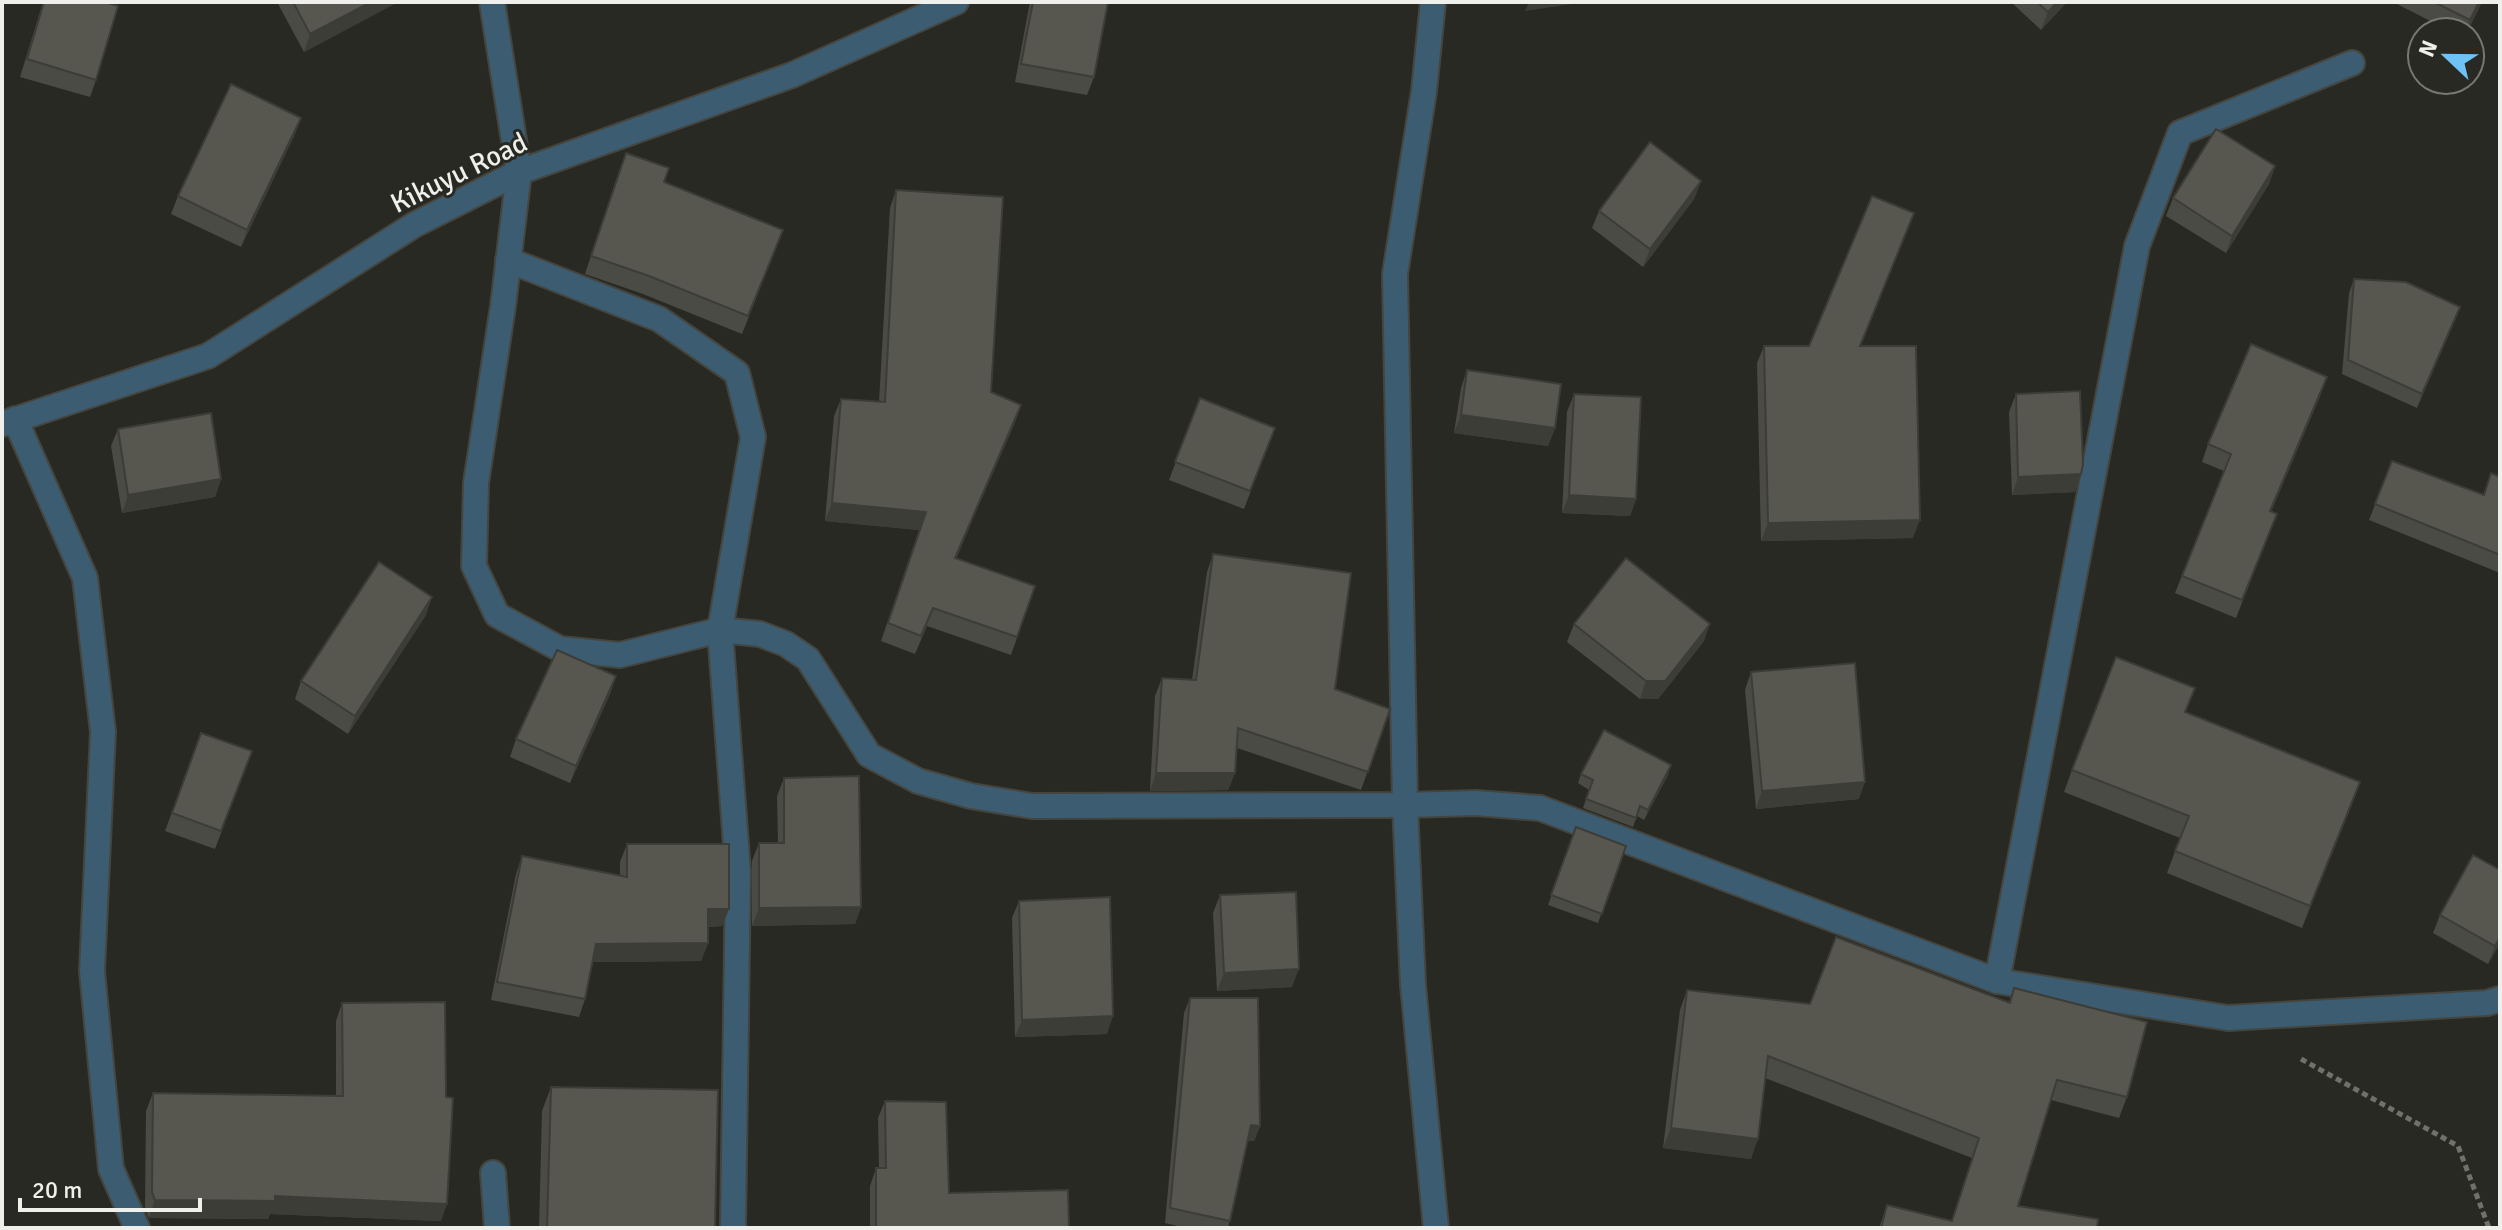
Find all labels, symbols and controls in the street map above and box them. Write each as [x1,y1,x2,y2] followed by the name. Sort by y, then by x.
[2406,16,2486,96] north arrow
[2413,37,2443,61] text: N
[385,125,533,221] street label: Kikuyu Road
[20,1162,200,1212] scale bar
[32,1175,82,1205] text: 20 m

